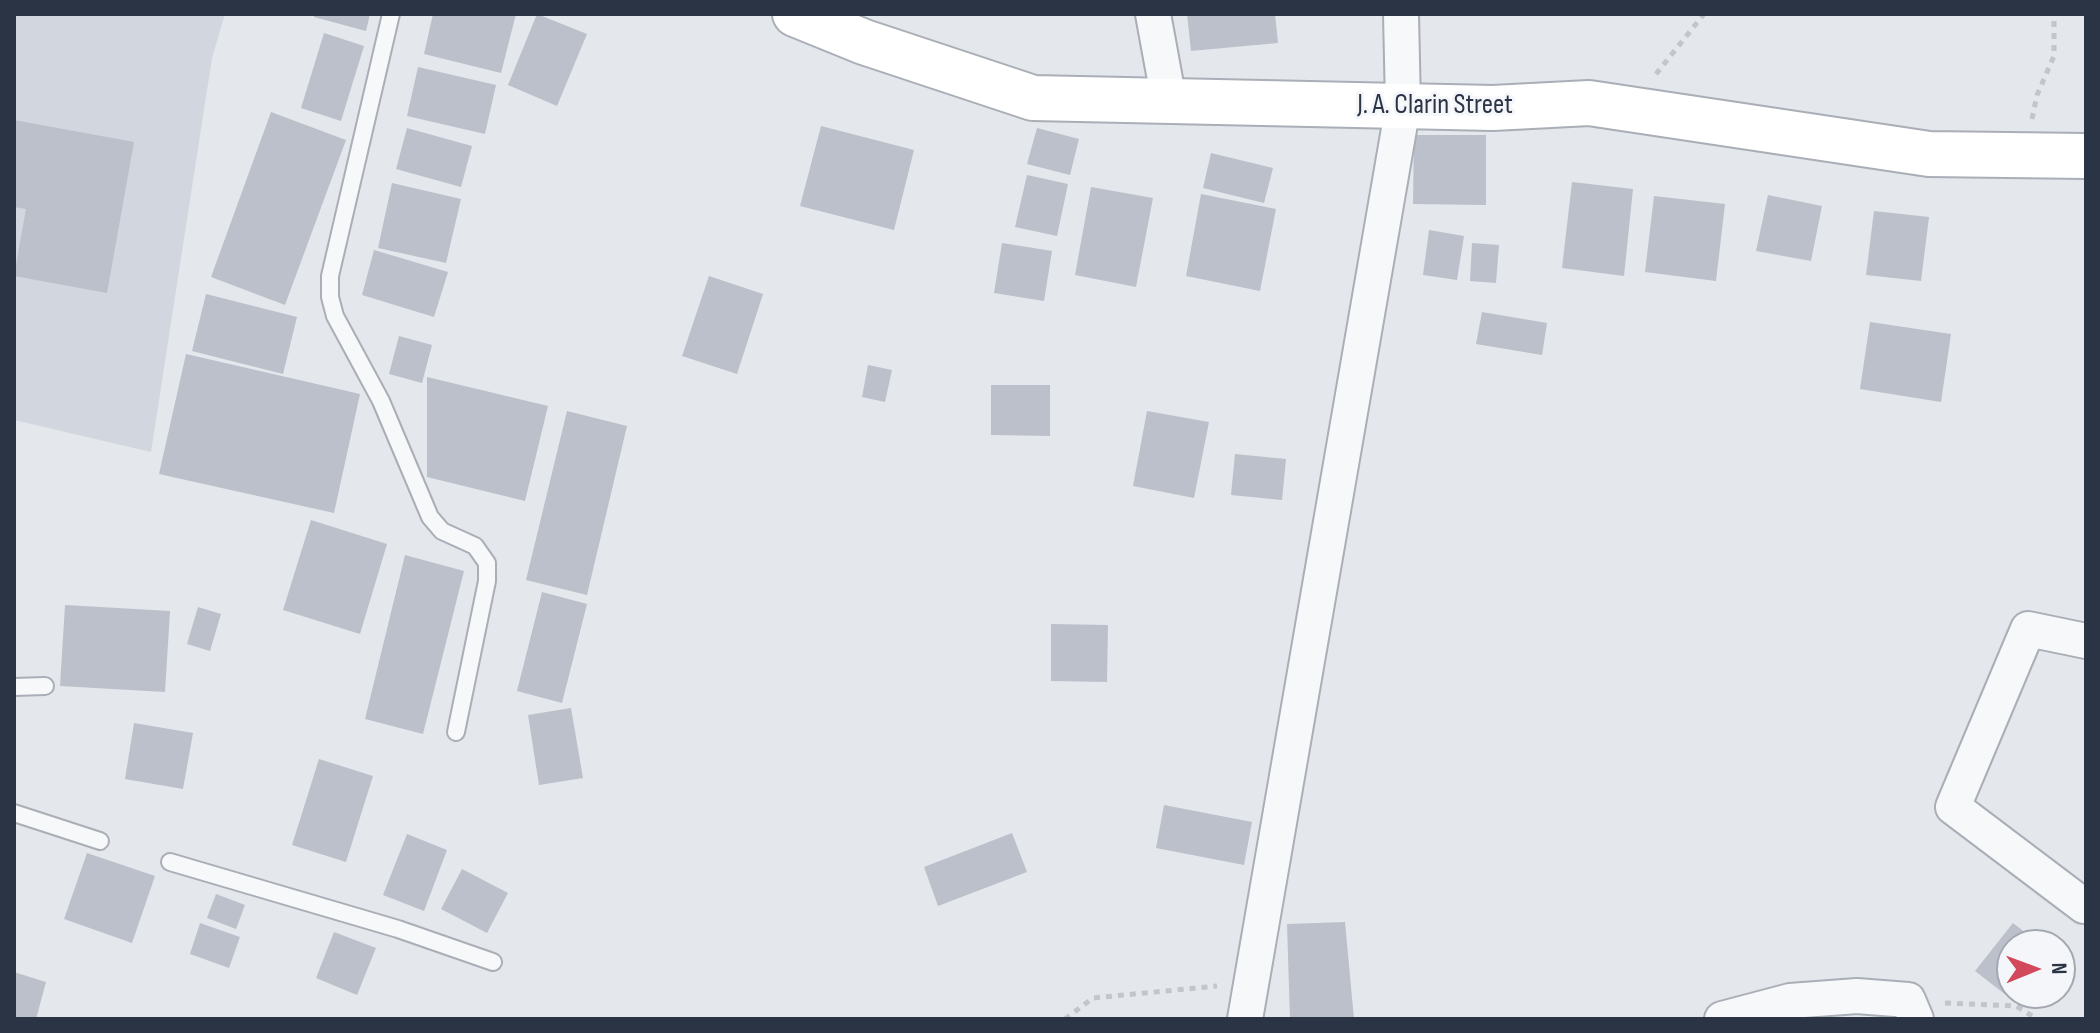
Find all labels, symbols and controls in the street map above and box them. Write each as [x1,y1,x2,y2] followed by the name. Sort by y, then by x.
[1357,89,1513,123] street label: J. A. Clarin Street
[1996,929,2076,1009] north arrow
[2045,962,2072,975] text: N

